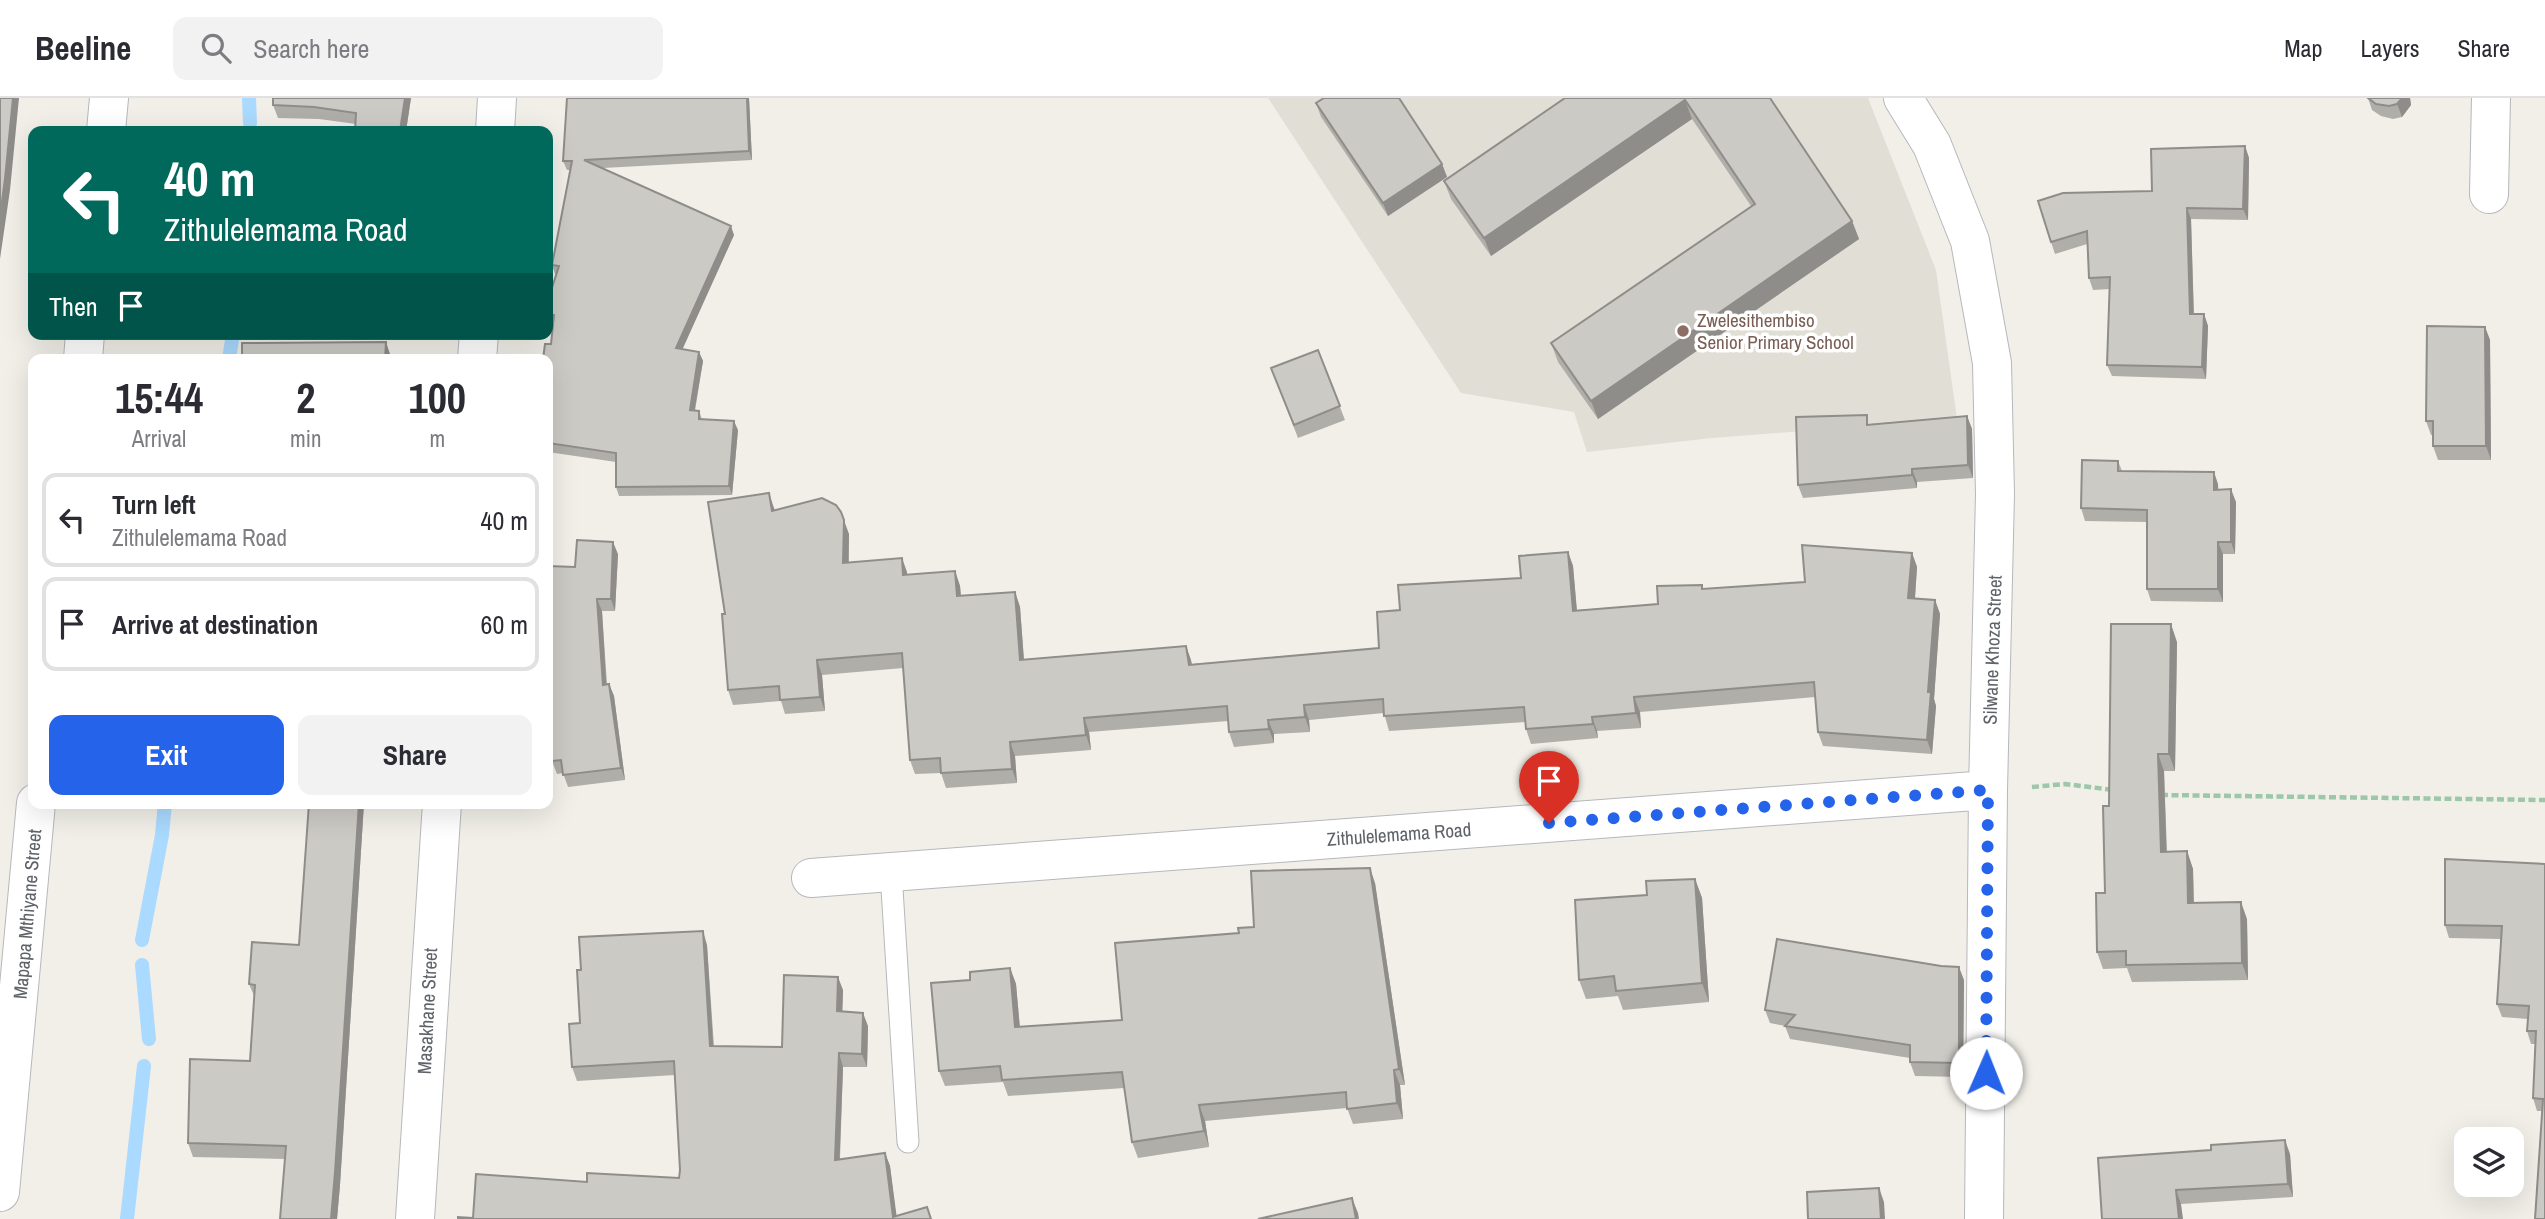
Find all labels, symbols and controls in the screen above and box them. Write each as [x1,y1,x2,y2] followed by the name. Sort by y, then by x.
[173,17,663,80] search box
[35,26,131,70] text: Beeline
[197,29,235,67] icon: search
[253,31,369,66] text: Search here
[2284,32,2322,64] text: Map
[2360,32,2419,64] text: Layers
[2457,32,2510,64] text: Share
[164,145,256,211] text: 40 m
[49,154,140,245] icon: left
[164,208,408,251] text: Zithulelemama Road
[112,287,150,325] icon: arrive
[49,289,98,324] text: Then
[1697,307,1854,355] place label: Zwelesithembiso Senior Primary School
[1675,323,1691,339] marker: Zwelesithembiso Senior Primary School
[115,370,203,426] text: 15:44
[296,370,315,426] text: 2
[409,370,466,426] text: 100
[132,423,186,454] text: Arrival
[290,423,322,454] text: min
[429,423,445,454] text: m
[112,487,196,522] text: Turn left
[53,501,91,539] icon: left
[481,503,528,538] text: 40 m
[112,522,287,553] text: Zithulelemama Road
[1976,574,2008,725] street label: Silwane Khoza Street
[53,605,91,643] icon: arrive
[112,607,318,642] text: Arrive at destination
[481,607,528,642] text: 60 m
[49,715,284,795] button: Exit
[298,715,532,795] button: Share
[1519,751,1579,823] pin
[1530,762,1568,800] icon: arrive
[1326,816,1472,852] street label: Zithulelemama Road
[7,827,47,1000] street label: Mapapa Mthiyane Street
[411,947,443,1075] street label: Masakhane Street
[1949,1036,2023,1110] position arrow
[2454,1127,2524,1197] map controls
[2454,1127,2524,1197] button: layers

